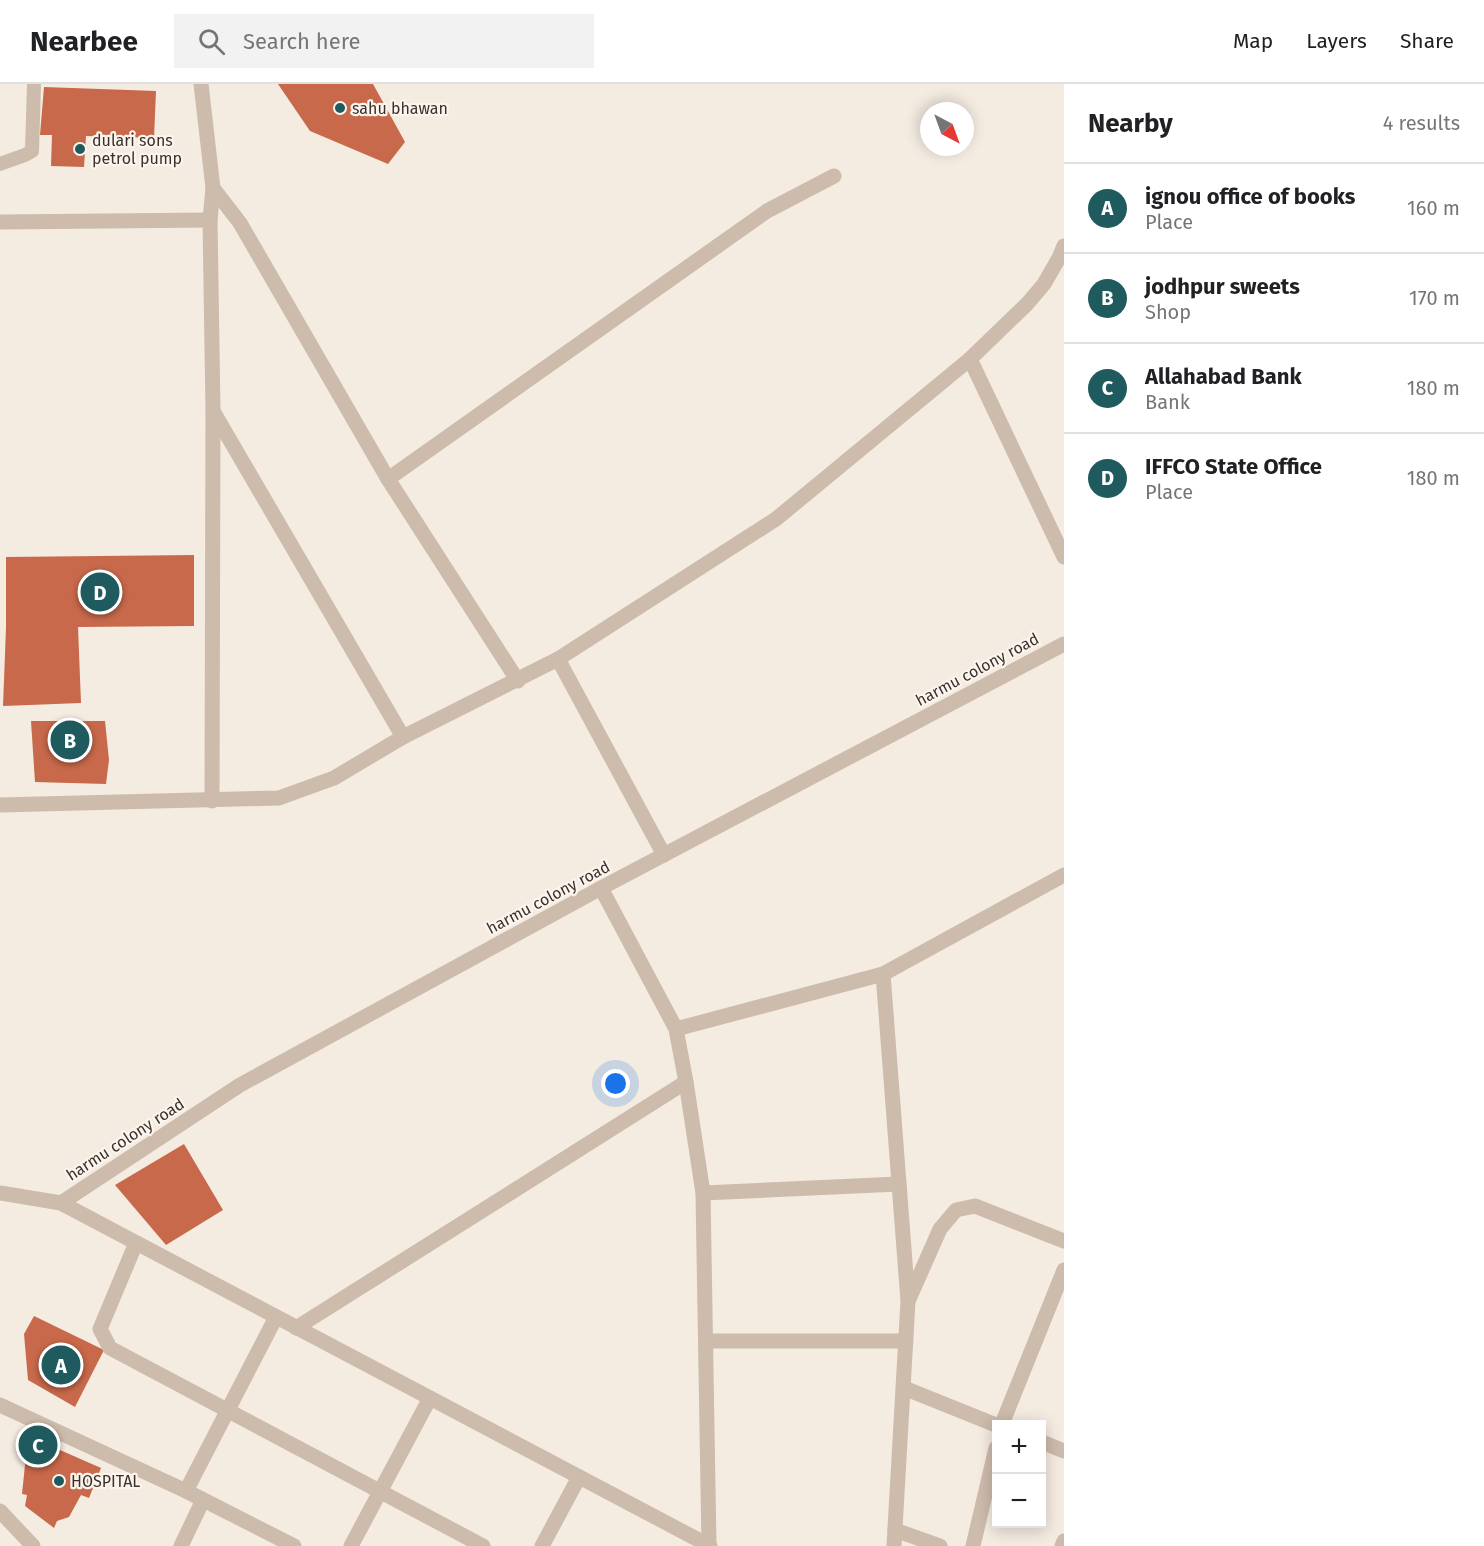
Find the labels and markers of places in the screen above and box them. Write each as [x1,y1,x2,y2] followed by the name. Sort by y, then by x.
[352,99,448,118] place label: sahu bhawan
[333,101,347,115] marker: sahu bhawan
[92,131,182,168] place label: dulari sons petrol pump
[73,142,87,156] marker: dulari sons petrol pump
[80,570,120,614] pin: D
[50,718,90,762] pin: B
[42,1342,80,1388] pin: A
[18,1422,57,1468] pin: C
[71,1472,140,1491] place label: HOSPITAL
[52,1474,66,1488] marker: HOSPITAL

